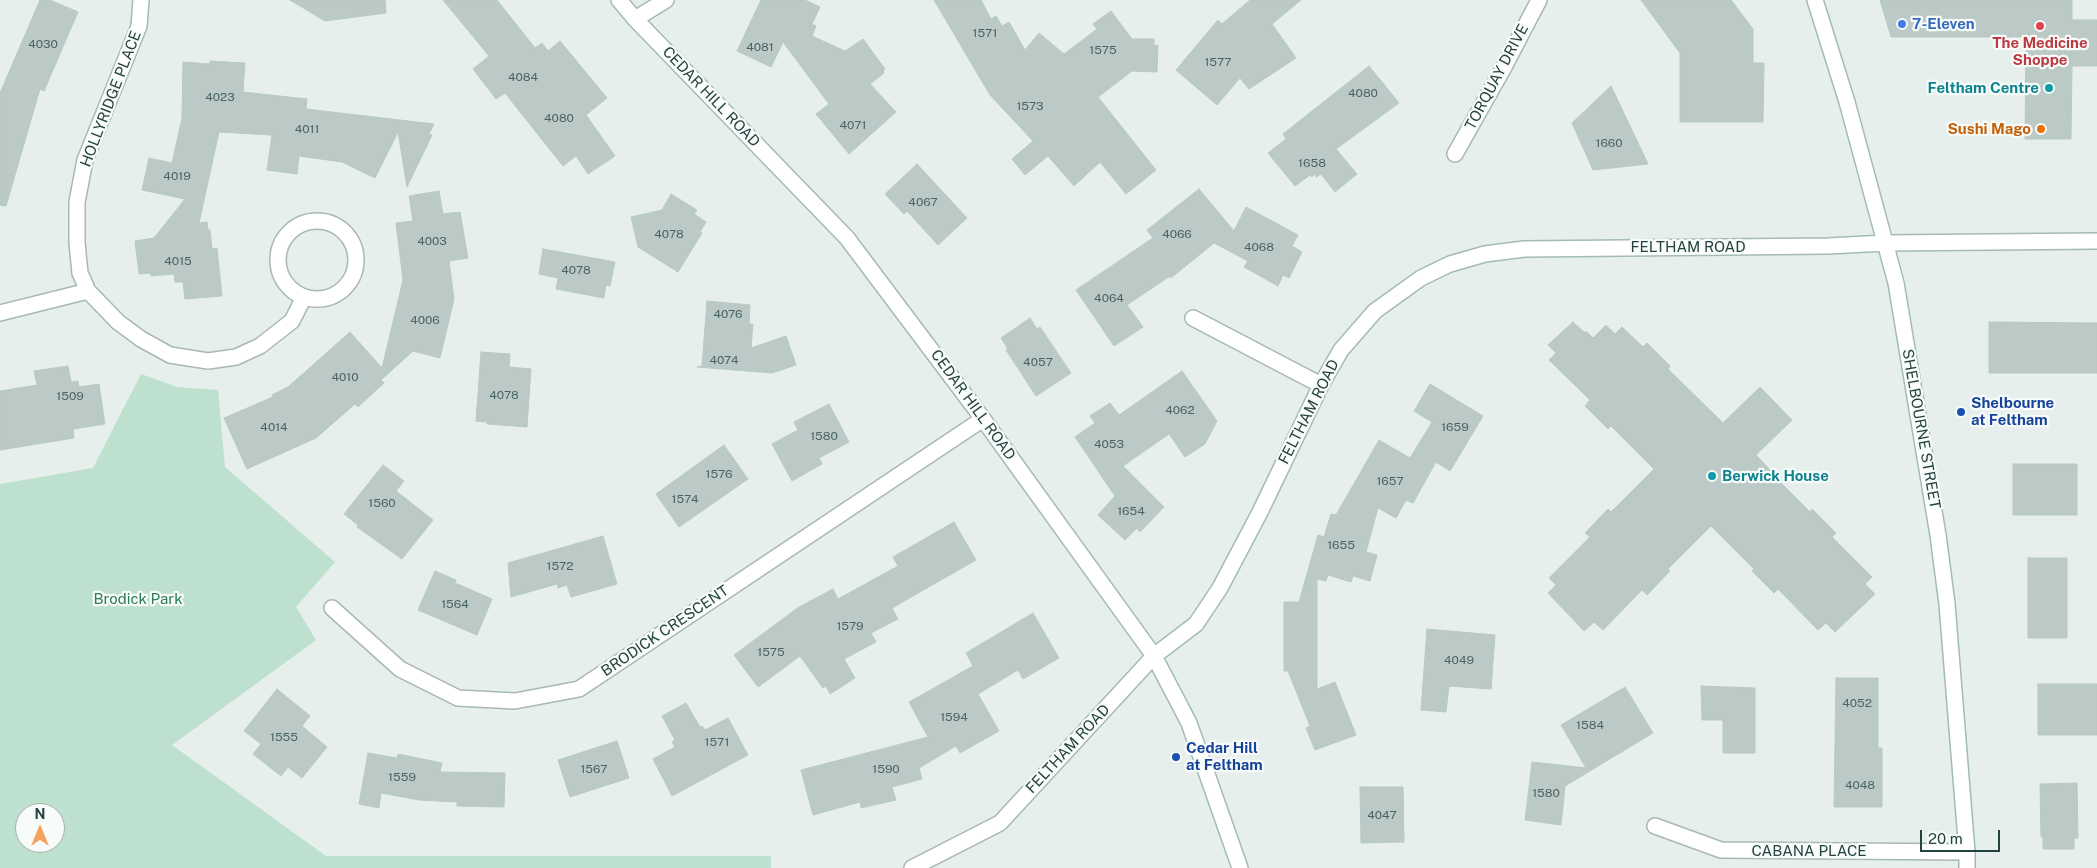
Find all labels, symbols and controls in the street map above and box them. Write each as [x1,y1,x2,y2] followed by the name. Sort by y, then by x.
[1912,15,1975,33] place label: 7-Eleven
[1896,18,1908,30] marker: 7-Eleven
[2034,20,2046,32] marker: The Medicine Shoppe
[1462,21,1532,133] street label: TORQUAY DRIVE
[973,26,997,40] house number: 1571
[77,28,145,170] street label: HOLLYRIDGE PLACE
[1992,34,2088,69] place label: The Medicine Shoppe
[28,37,58,51] house number: 4030
[746,40,774,54] house number: 4081
[659,43,763,151] street label: CEDAR HILL ROAD
[1089,43,1117,57] house number: 1575
[1204,55,1232,69] house number: 1577
[508,70,538,84] house number: 4084
[1928,79,2039,97] place label: Feltham Centre
[2043,82,2055,94] marker: Feltham Centre
[1348,86,1378,100] house number: 4080
[205,90,235,104] house number: 4023
[1016,99,1044,113] house number: 1573
[544,111,574,125] house number: 4080
[840,118,866,132] house number: 4071
[1947,120,2031,138] place label: Sushi Mago
[295,122,319,136] house number: 4011
[2035,123,2047,135] marker: Sushi Mago
[1595,136,1623,150] house number: 1660
[1298,156,1326,170] house number: 1658
[163,169,191,183] house number: 4019
[908,195,938,209] house number: 4067
[654,227,684,241] house number: 4078
[1162,227,1192,241] house number: 4066
[417,234,447,248] house number: 4003
[1630,238,1746,256] street label: FELTHAM ROAD
[1244,240,1274,254] house number: 4068
[164,254,192,268] house number: 4015
[561,263,591,277] house number: 4078
[1094,291,1124,305] house number: 4064
[713,307,743,321] house number: 4076
[410,313,440,327] house number: 4006
[927,346,1019,464] street label: CEDAR HILL ROAD
[1898,348,1944,510] street label: SHELBOURNE STREET
[709,353,739,367] house number: 4074
[1023,355,1053,369] house number: 4057
[1275,357,1343,467] street label: FELTHAM ROAD
[331,370,359,384] house number: 4010
[489,388,519,402] house number: 4078
[56,389,84,403] house number: 1509
[1971,394,2054,429] place label: Shelbourne at Feltham
[1165,403,1195,417] house number: 4062
[1955,406,1967,418] marker: Shelbourne at Feltham
[260,420,288,434] house number: 4014
[1441,420,1469,434] house number: 1659
[810,429,838,443] house number: 1580
[1094,437,1124,451] house number: 4053
[705,467,733,481] house number: 1576
[1722,467,1829,485] place label: Berwick House
[1706,470,1718,482] marker: Berwick House
[1376,474,1404,488] house number: 1657
[671,492,699,506] house number: 1574
[368,496,396,510] house number: 1560
[1117,504,1145,518] house number: 1654
[1327,538,1355,552] house number: 1655
[546,559,574,573] house number: 1572
[598,582,732,680] street label: BRODICK CRESCENT
[93,590,183,608] park label: Brodick Park
[441,597,469,611] house number: 1564
[836,619,864,633] house number: 1579
[757,645,785,659] house number: 1575
[1444,653,1474,667] house number: 4049
[1842,696,1872,710] house number: 4052
[1022,701,1114,797] street label: FELTHAM ROAD
[940,710,968,724] house number: 1594
[1576,718,1604,732] house number: 1584
[270,730,298,744] house number: 1555
[705,735,729,749] house number: 1571
[1186,739,1263,774] place label: Cedar Hill at Feltham
[1170,751,1182,763] marker: Cedar Hill at Feltham
[580,762,608,776] house number: 1567
[872,762,900,776] house number: 1590
[388,770,416,784] house number: 1559
[1845,778,1875,792] house number: 4048
[1532,786,1560,800] house number: 1580
[15,803,65,853] north arrow
[35,806,45,822] text: N
[1367,808,1397,822] house number: 4047
[1922,820,2002,852] scale bar
[1928,830,1963,847] text: 20 m
[1751,842,1867,860] street label: CABANA PLACE

